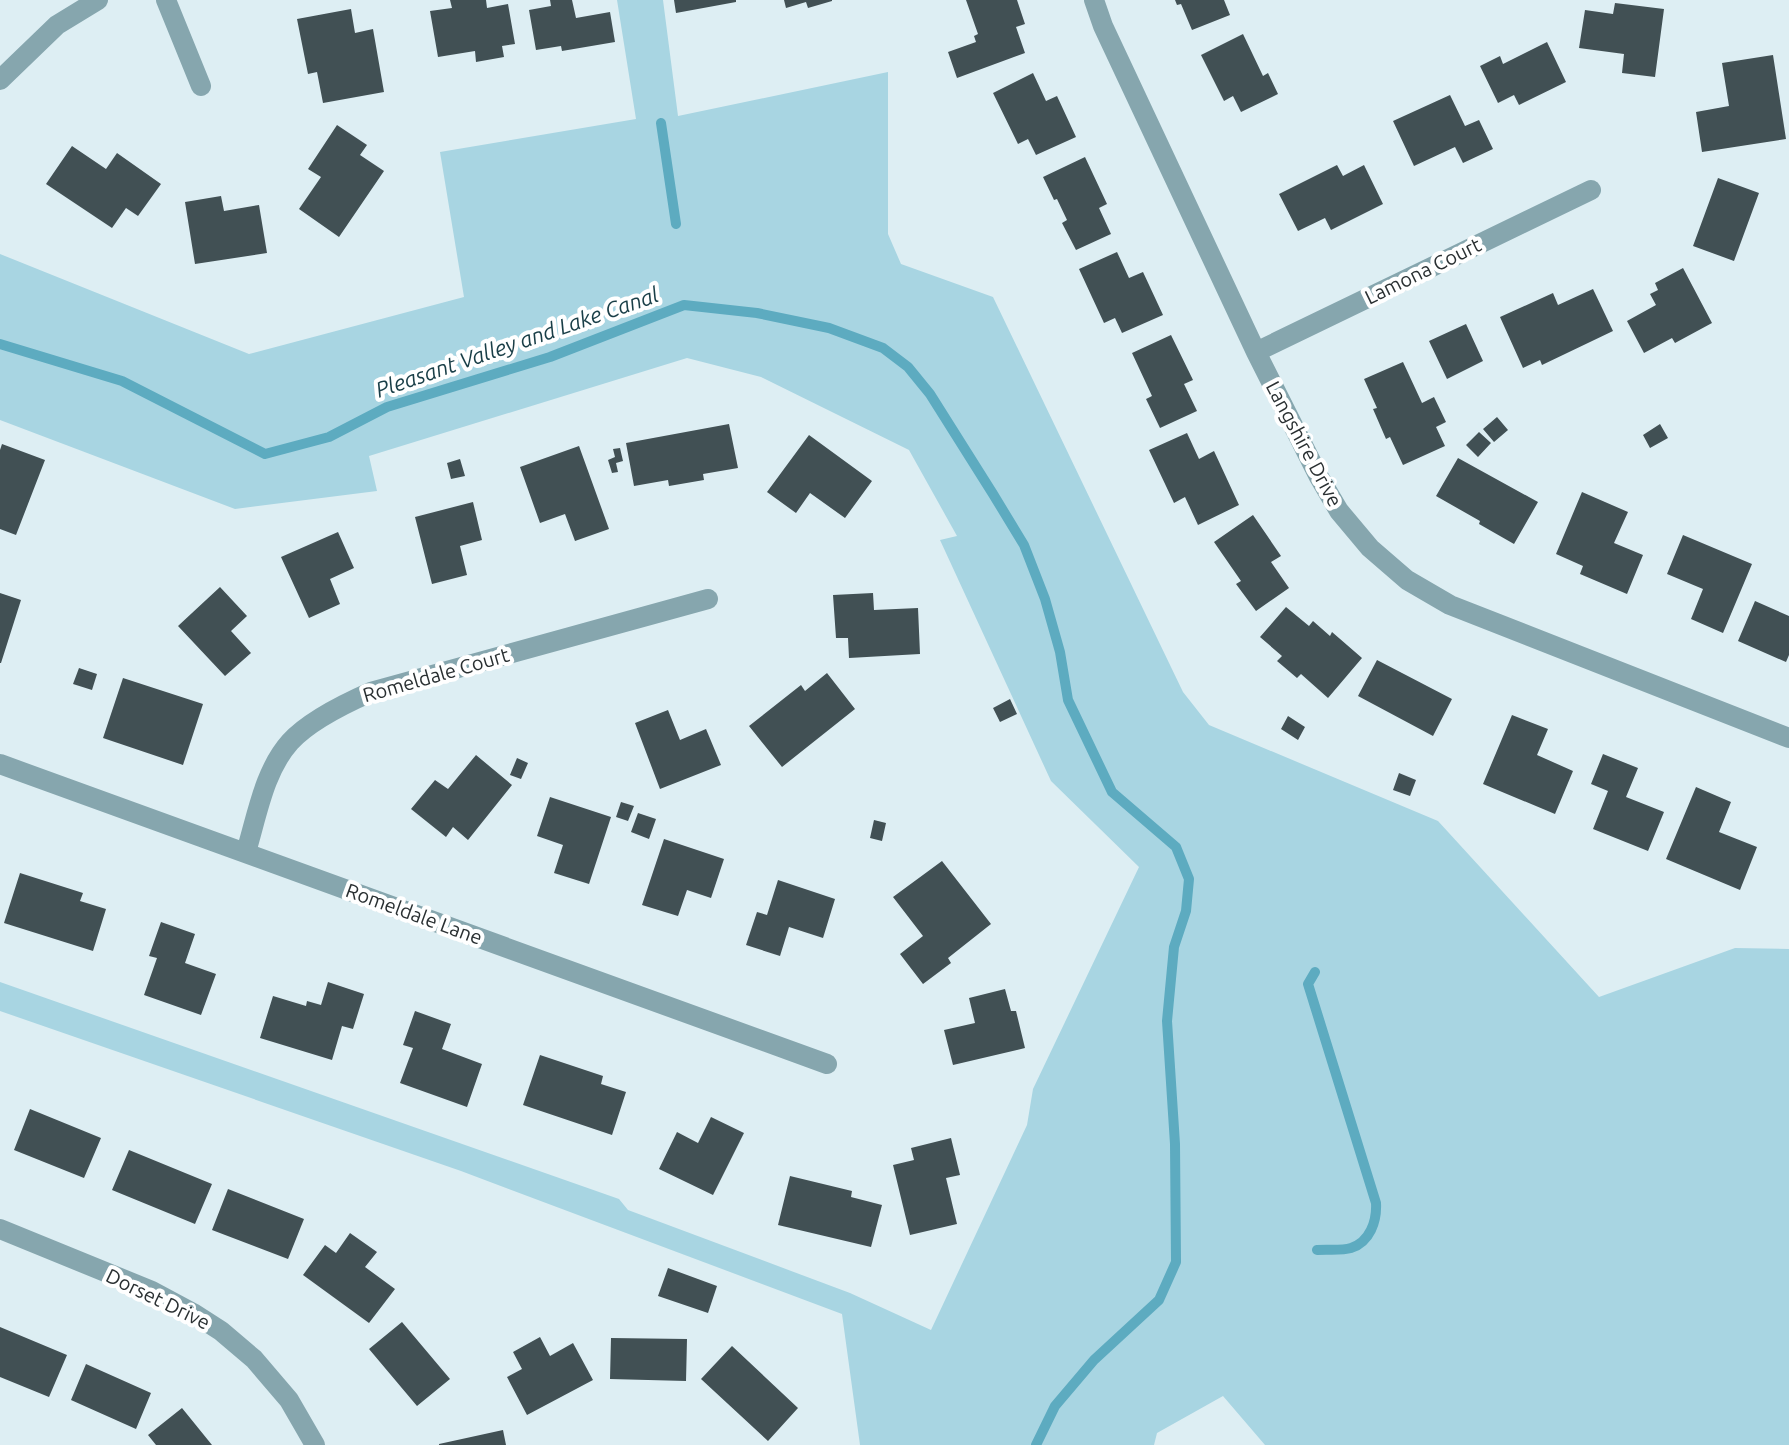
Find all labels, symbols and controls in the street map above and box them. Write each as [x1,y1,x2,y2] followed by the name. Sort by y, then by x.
[1361,232,1485,309] street label: Lamona Court
[372,281,662,402] water label: Pleasant Valley and Lake Canal
[1262,377,1347,510] street label: Langshire Drive
[360,643,512,706] street label: Romeldale Court
[343,878,486,949] street label: Romeldale Lane
[102,1263,214,1334] street label: Dorset Drive

